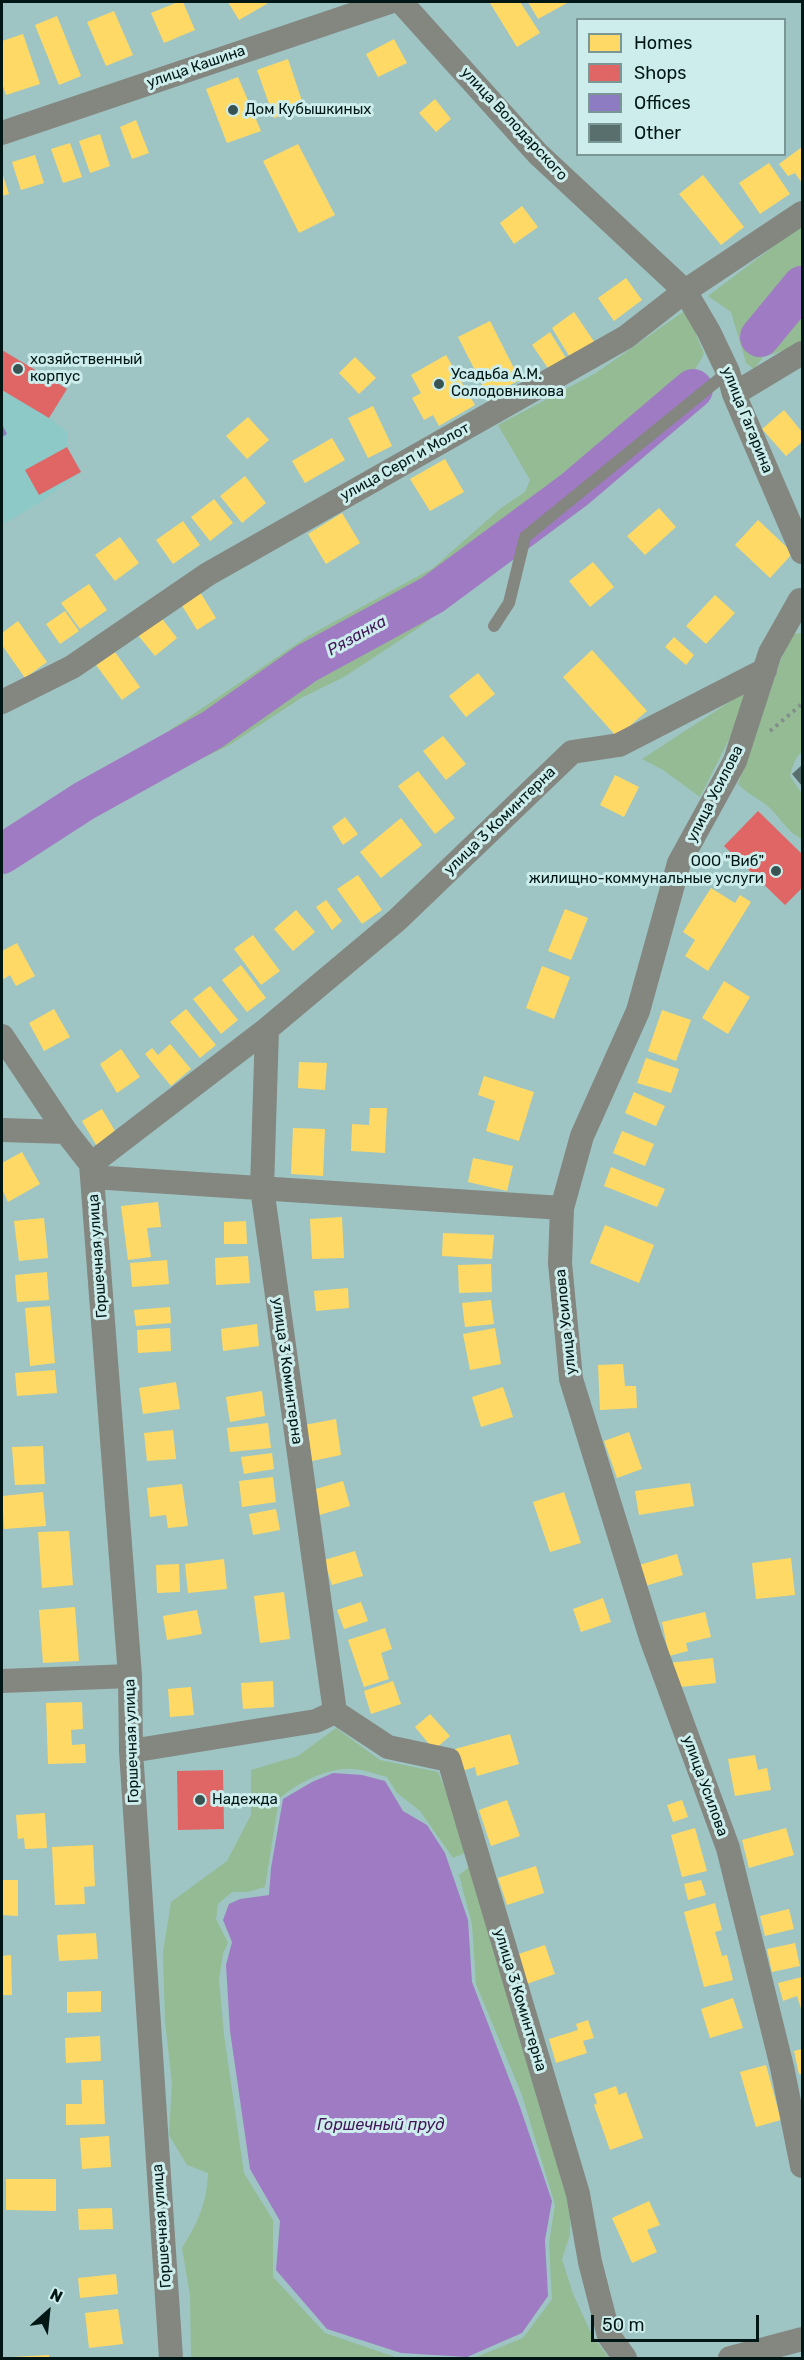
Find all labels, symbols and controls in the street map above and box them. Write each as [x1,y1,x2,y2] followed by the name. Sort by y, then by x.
[576,18,786,156] legend
[634,32,692,54] text: Homes
[144,42,248,92] street label: улица Кашина
[634,62,686,84] text: Shops
[457,64,571,184] street label: улица Володарского
[634,92,691,114] text: Offices
[245,101,371,119] place label: Дом Кубышкиных
[226,103,240,117] marker: Дом Кубышкиных
[634,122,681,144] text: Other
[30,351,142,386] place label: хозяйственный корпус
[11,362,25,376] marker: хозяйственный корпус
[717,364,777,476] street label: улица Гагарина
[451,366,564,401] place label: Усадьба А.М. Солодовникова
[432,377,446,391] marker: Усадьба А.М. Солодовникова
[337,419,473,505] street label: улица Серп и Молот
[324,612,390,660] water label: Рязанка
[683,743,747,845] street label: улица Усилова
[440,763,560,879] street label: улица 3 Коминтерна
[529,853,764,888] place label: ООО "Виб" жилищно-коммунальные услуги
[769,864,783,878] marker: ООО "Виб" жилищно-коммунальные услуги
[85,1193,111,1319] street label: Горшечная улица
[552,1268,580,1376] street label: улица Усилова
[268,1296,306,1446] street label: улица 3 Коминтерна
[121,1679,143,1803] street label: Горшечная улица
[678,1733,732,1839] street label: улица Усилова
[212,1791,278,1809] place label: Надежда
[193,1793,207,1807] marker: Надежда
[490,1927,550,2073] street label: улица 3 Коминтерна
[317,2115,445,2135] water label: Горшечный пруд
[149,2163,175,2289] street label: Горшечная улица
[18,2282,78,2342] north arrow
[47,2284,66,2307] text: N
[594,2303,762,2341] scale bar
[602,2314,645,2336] text: 50 m

